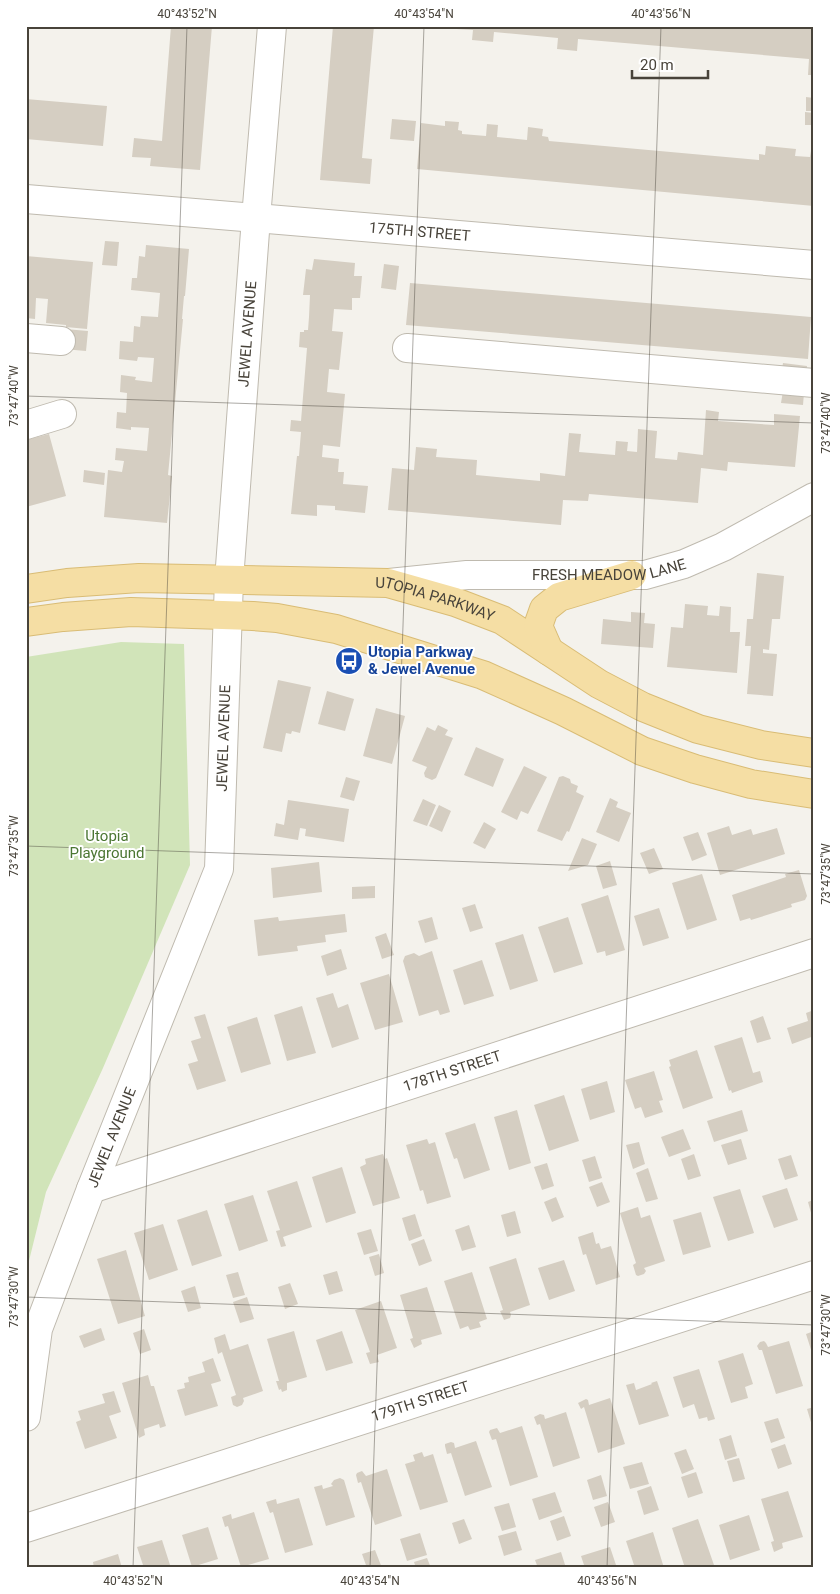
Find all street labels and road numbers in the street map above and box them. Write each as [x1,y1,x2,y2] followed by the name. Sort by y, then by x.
[368,219,471,245] street label: 175TH STREET
[234,280,260,388] street label: JEWEL AVENUE
[532,555,689,584] street label: FRESH MEADOW LANE
[375,574,497,625] street label: UTOPIA PARKWAY
[213,684,234,792] street label: JEWEL AVENUE
[401,1047,504,1095] street label: 178TH STREET
[83,1084,140,1190] street label: JEWEL AVENUE
[369,1377,472,1426] street label: 179TH STREET

